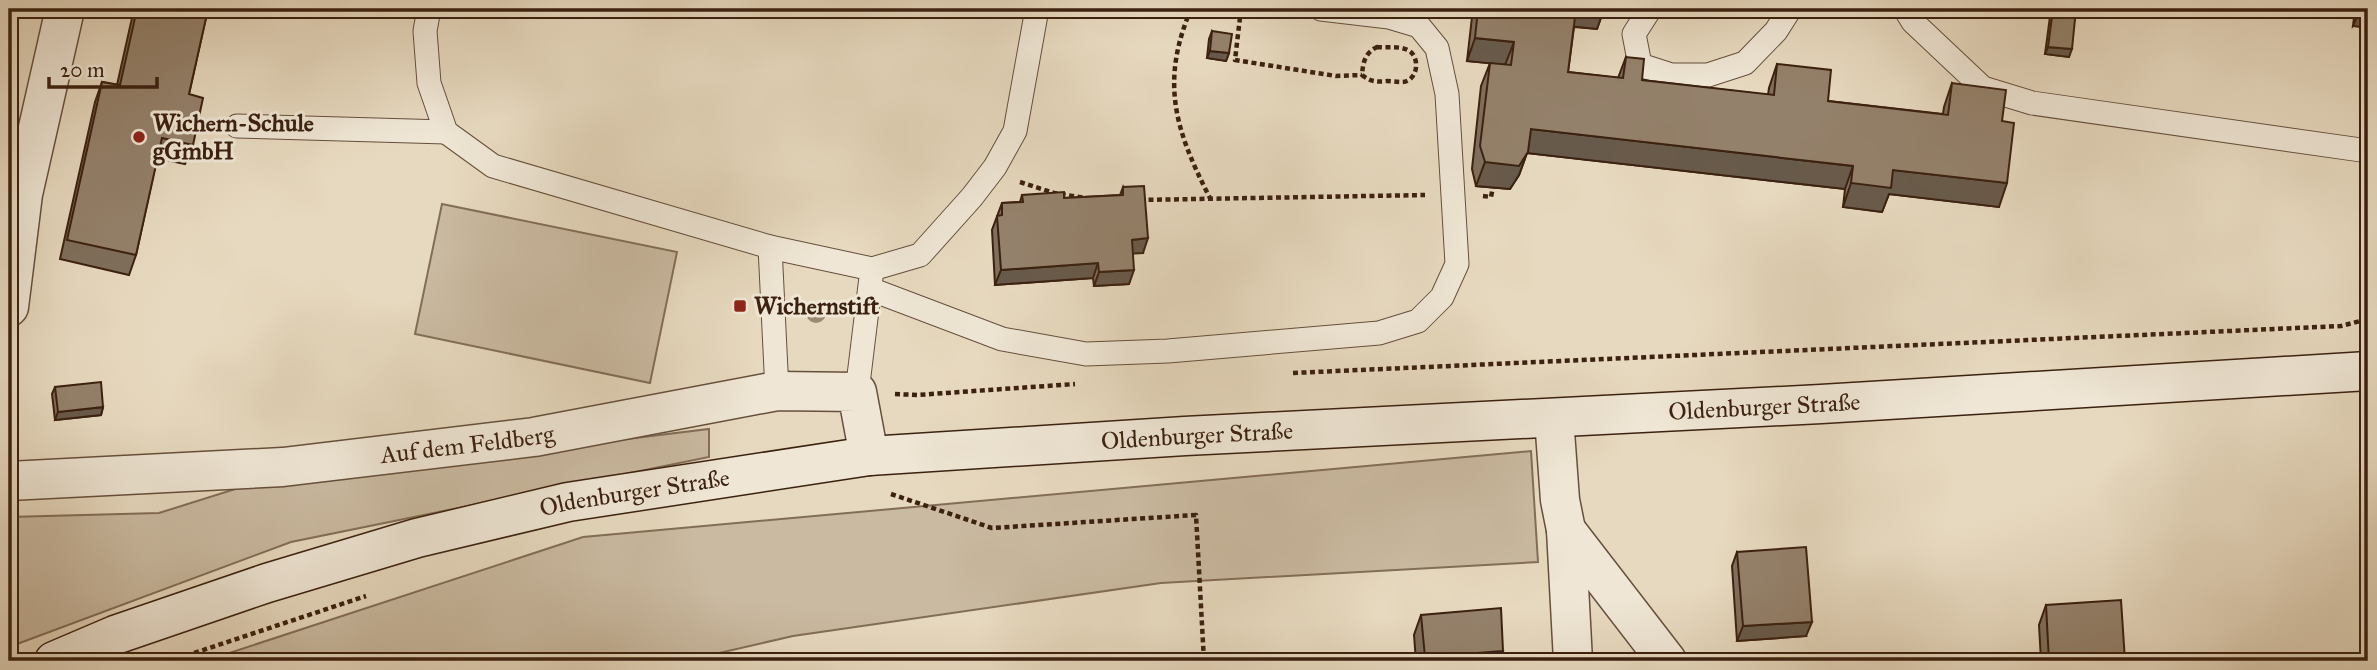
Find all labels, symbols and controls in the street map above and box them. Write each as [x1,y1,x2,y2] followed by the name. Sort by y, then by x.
[49,46,158,90] scale bar
[60,57,105,83] text: 20 m
[153,108,314,166] place label: Wichern-Schule gGmbH
[131,129,147,145] marker: Wichern-Schule gGmbH
[754,291,880,321] place label: Wichernstift
[732,298,748,314] marker: Wichernstift
[1668,387,1861,427] street label: Oldenburger Straße
[1100,416,1294,456] street label: Oldenburger Straße
[378,418,558,470] street label: Auf dem Feldberg
[536,462,732,523] street label: Oldenburger Straße

